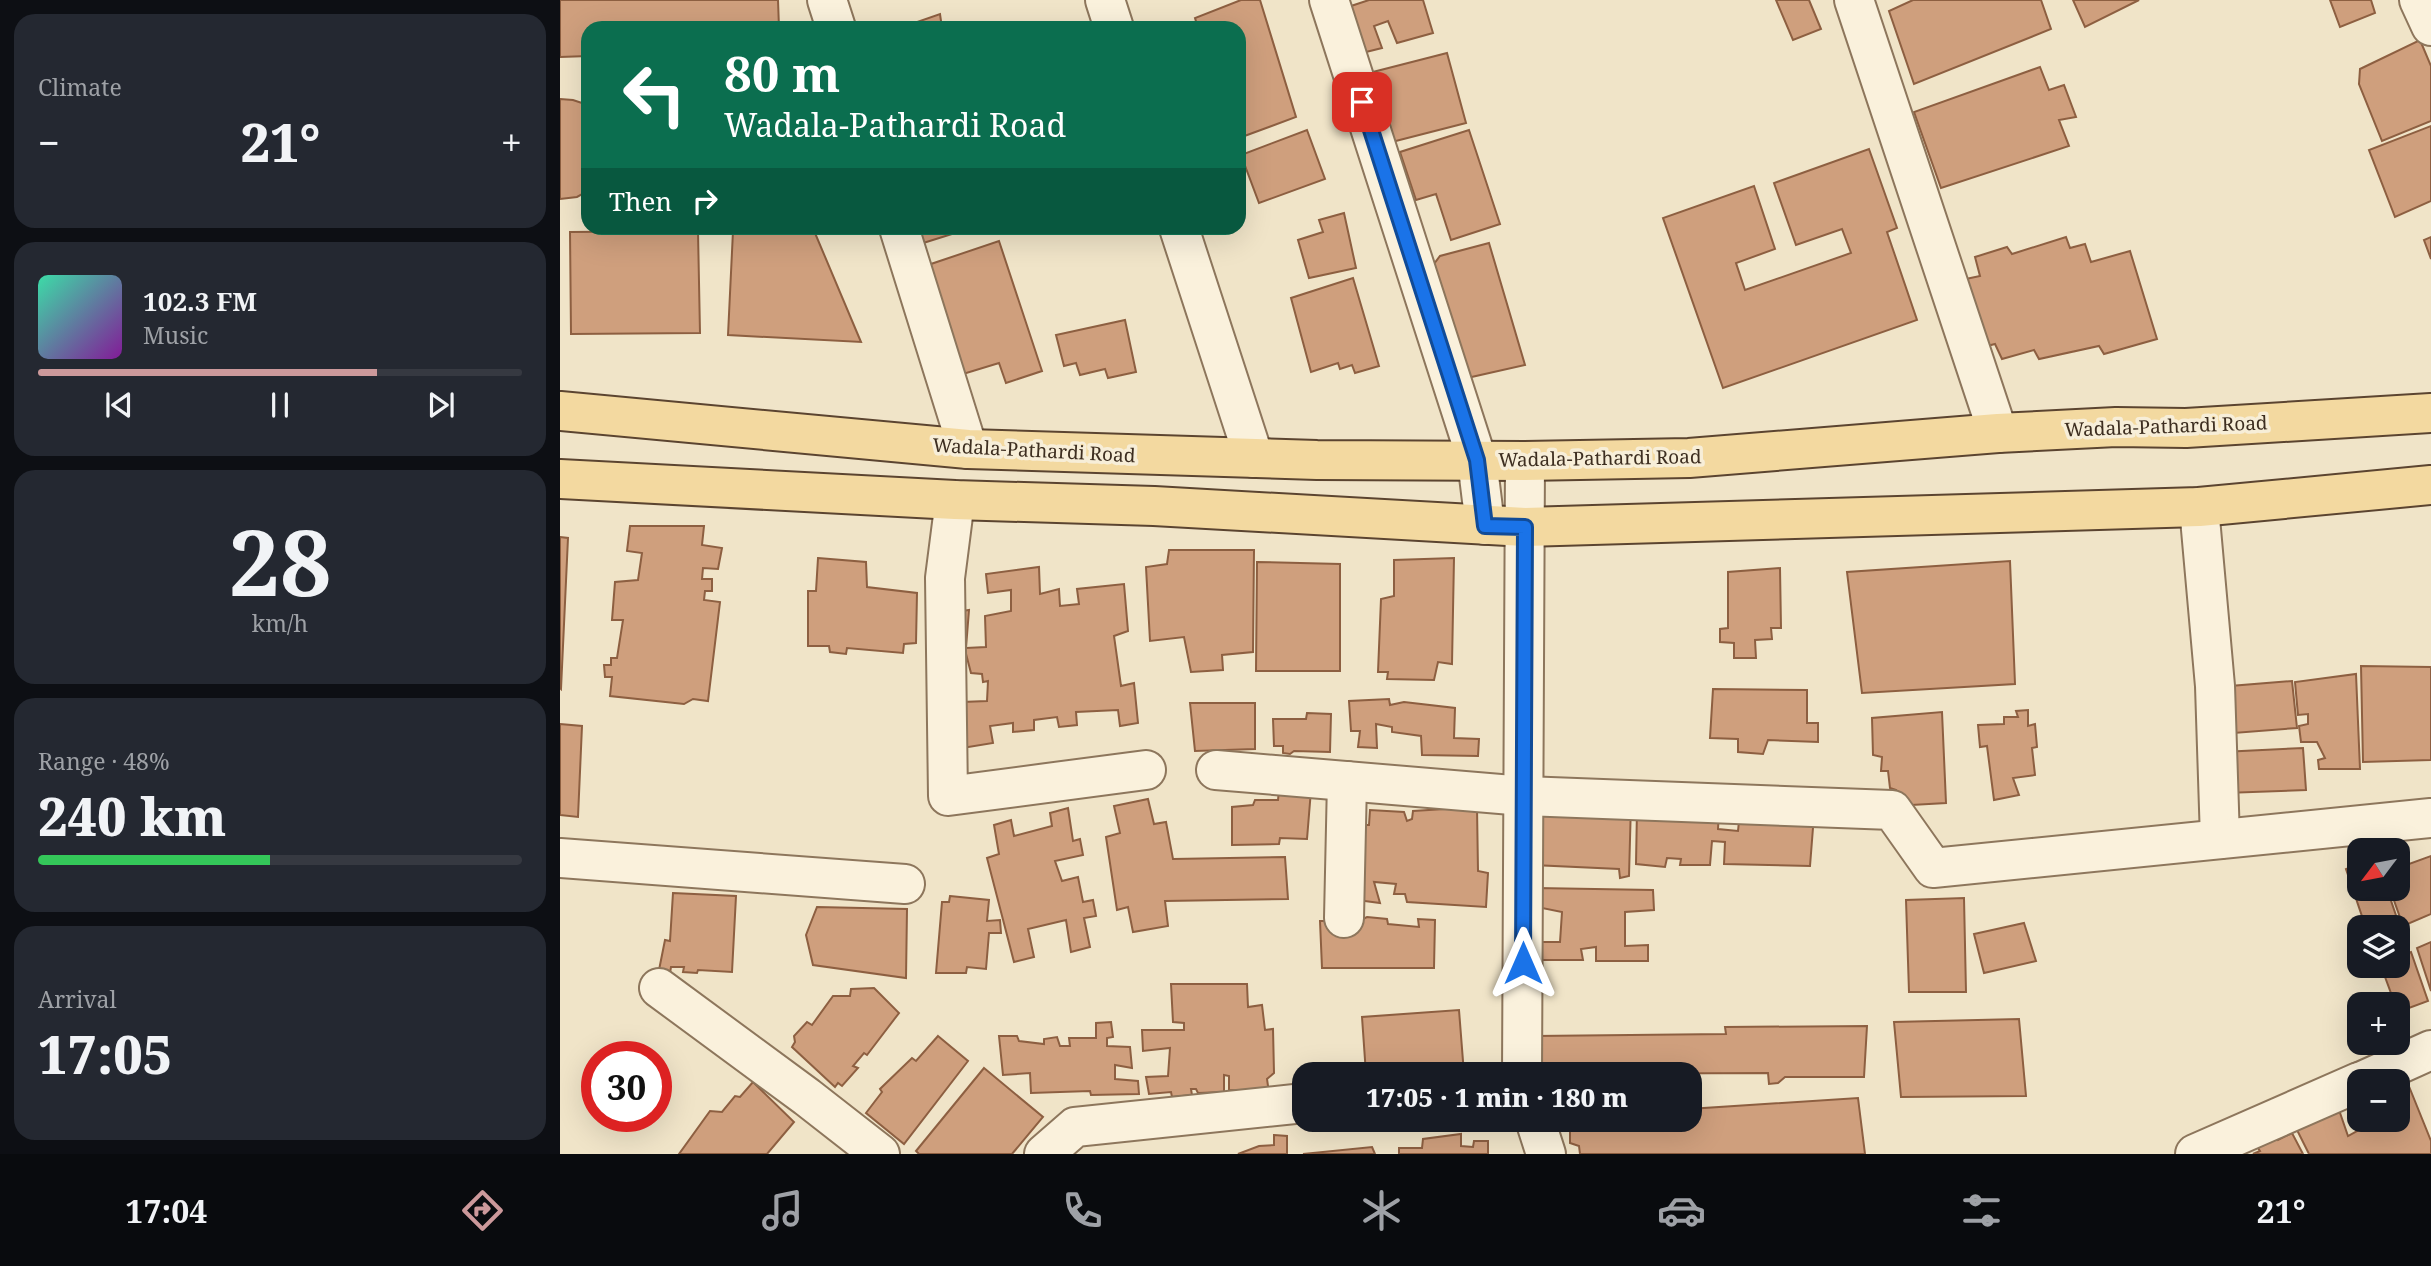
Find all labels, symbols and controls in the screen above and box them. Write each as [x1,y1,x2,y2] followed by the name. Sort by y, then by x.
[724,40,840,106] text: 80 m
[609,49,700,140] icon: left
[38,71,122,103] text: Climate
[1332,72,1392,132] pin
[1343,83,1381,121] icon: arrive
[724,103,1066,146] text: Wadala-Pathardi Road
[240,106,320,177] text: 21°
[38,116,60,168] text: −
[501,116,522,168] text: +
[686,182,724,220] icon: right
[609,183,672,219] text: Then
[143,283,257,319] text: 102.3 FM
[143,319,208,351] text: Music
[100,386,138,424] icon: previous
[261,386,299,424] icon: pause
[422,386,460,424] icon: next
[2064,409,2268,443] street label: Wadala-Pathardi Road
[932,432,1136,468] street label: Wadala-Pathardi Road
[1498,443,1702,473] street label: Wadala-Pathardi Road
[229,499,331,623] text: 28
[252,607,308,639] text: km/h
[38,745,170,777] text: Range · 48%
[38,780,226,851] text: 240 km
[2347,838,2410,901] north arrow
[2347,838,2410,1132] map controls
[2347,915,2410,978] button: layers
[1486,926,1560,1000] position arrow
[38,983,117,1015] text: Arrival
[2347,992,2410,1055] button: +
[38,1018,172,1089] text: 17:05
[581,1041,672,1132] speed limit sign: 30
[2347,1069,2410,1132] button: −
[1366,1079,1628,1115] text: 17:05 · 1 min · 180 m
[458,1186,507,1235] icon: directions
[758,1186,807,1235] icon: music
[1058,1186,1107,1235] icon: phone
[1357,1186,1406,1235] icon: climate
[1657,1186,1706,1235] icon: car
[1957,1186,2006,1235] icon: filters
[125,1189,207,1232] text: 17:04
[2257,1189,2306,1232] text: 21°

